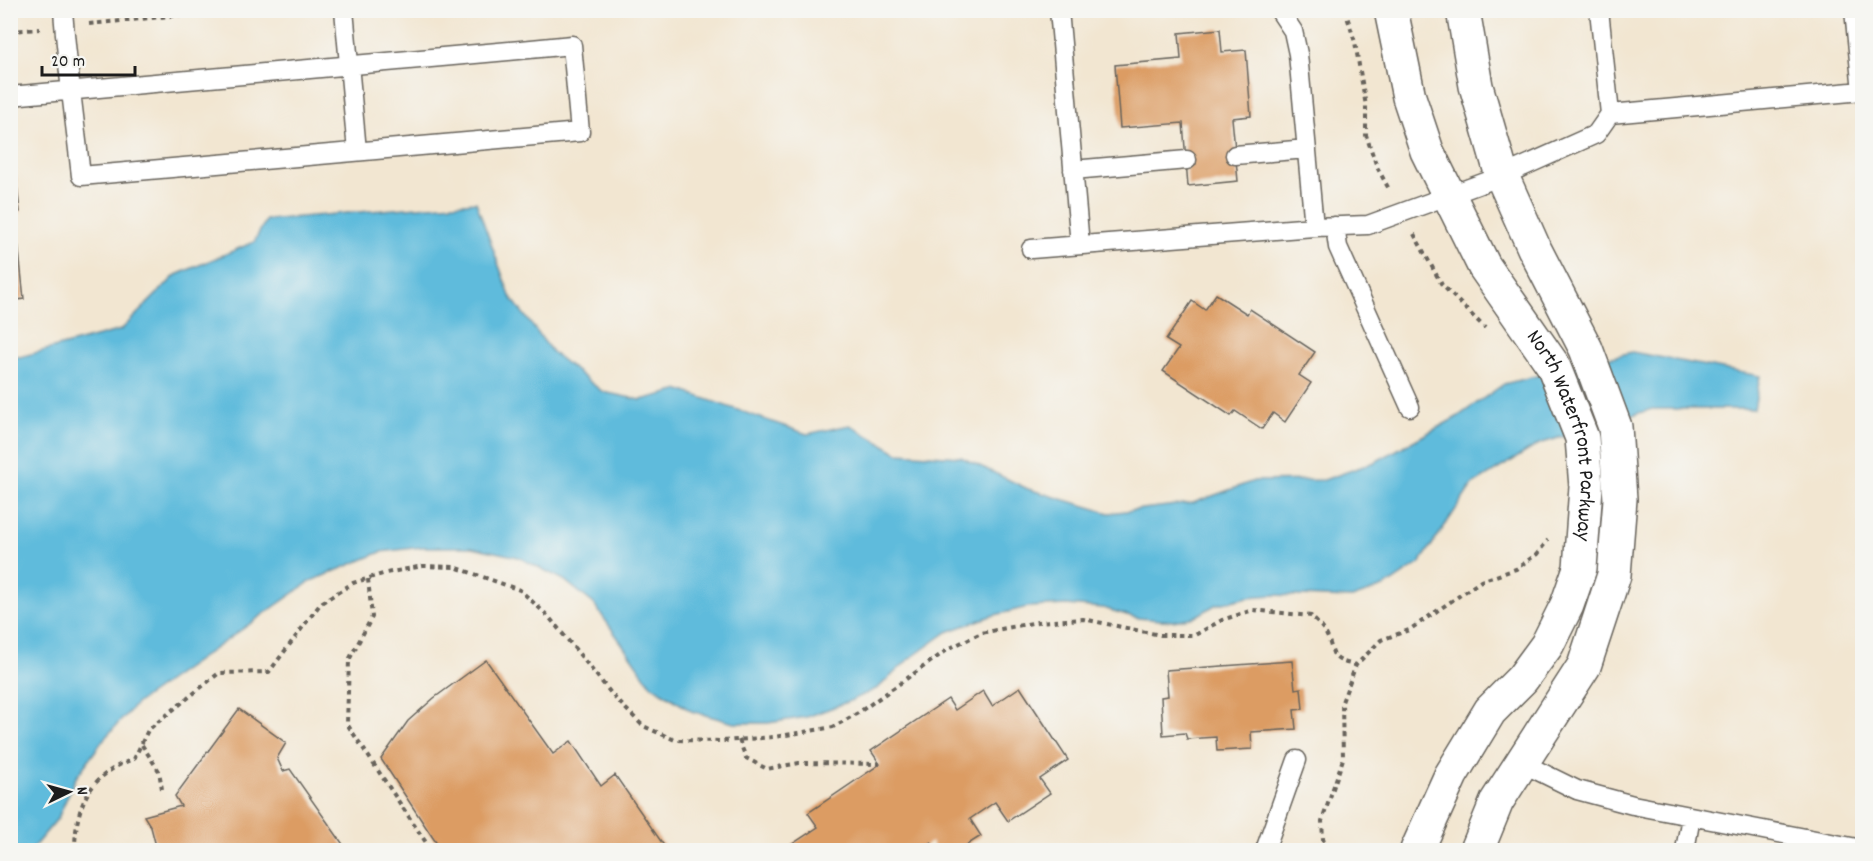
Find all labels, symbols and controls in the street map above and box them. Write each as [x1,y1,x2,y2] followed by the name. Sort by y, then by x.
[42,39,135,77] scale bar
[51,50,85,75] text: 20 m
[1518,324,1602,543] street label: North Waterfront Parkway
[39,762,99,822] north arrow
[70,786,93,796] text: N

